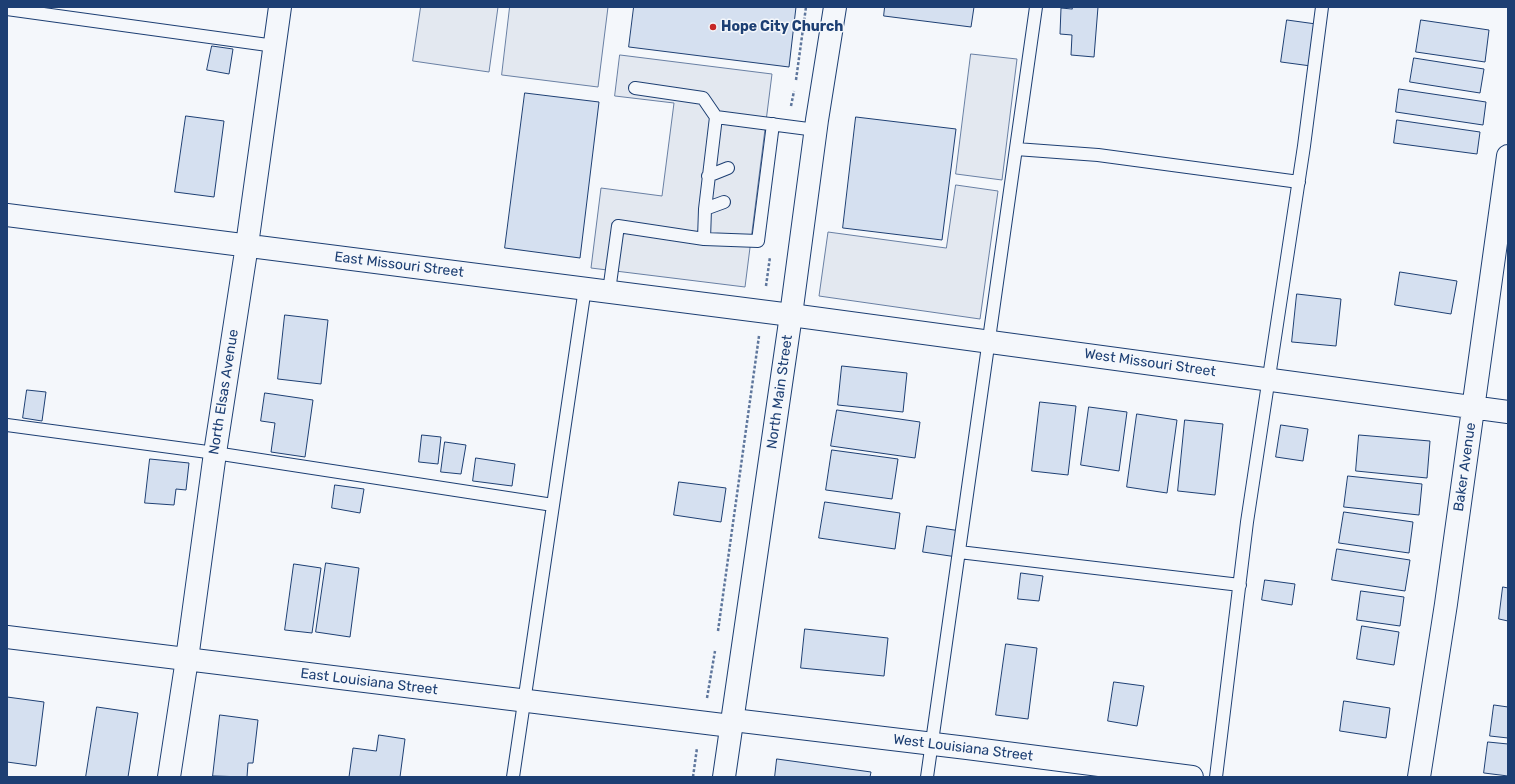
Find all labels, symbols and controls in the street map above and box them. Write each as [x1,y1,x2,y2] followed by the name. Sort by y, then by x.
[721,19,843,35] place label: Hope City Church
[708,22,718,32] marker: Hope City Church
[333,249,465,281] street label: East Missouri Street
[206,328,242,456] street label: North Elsas Avenue
[764,334,796,450] street label: North Main Street
[1083,345,1217,381] street label: West Missouri Street
[1450,421,1480,513] street label: Baker Avenue
[299,665,439,699] street label: East Louisiana Street
[892,731,1034,765] street label: West Louisiana Street

